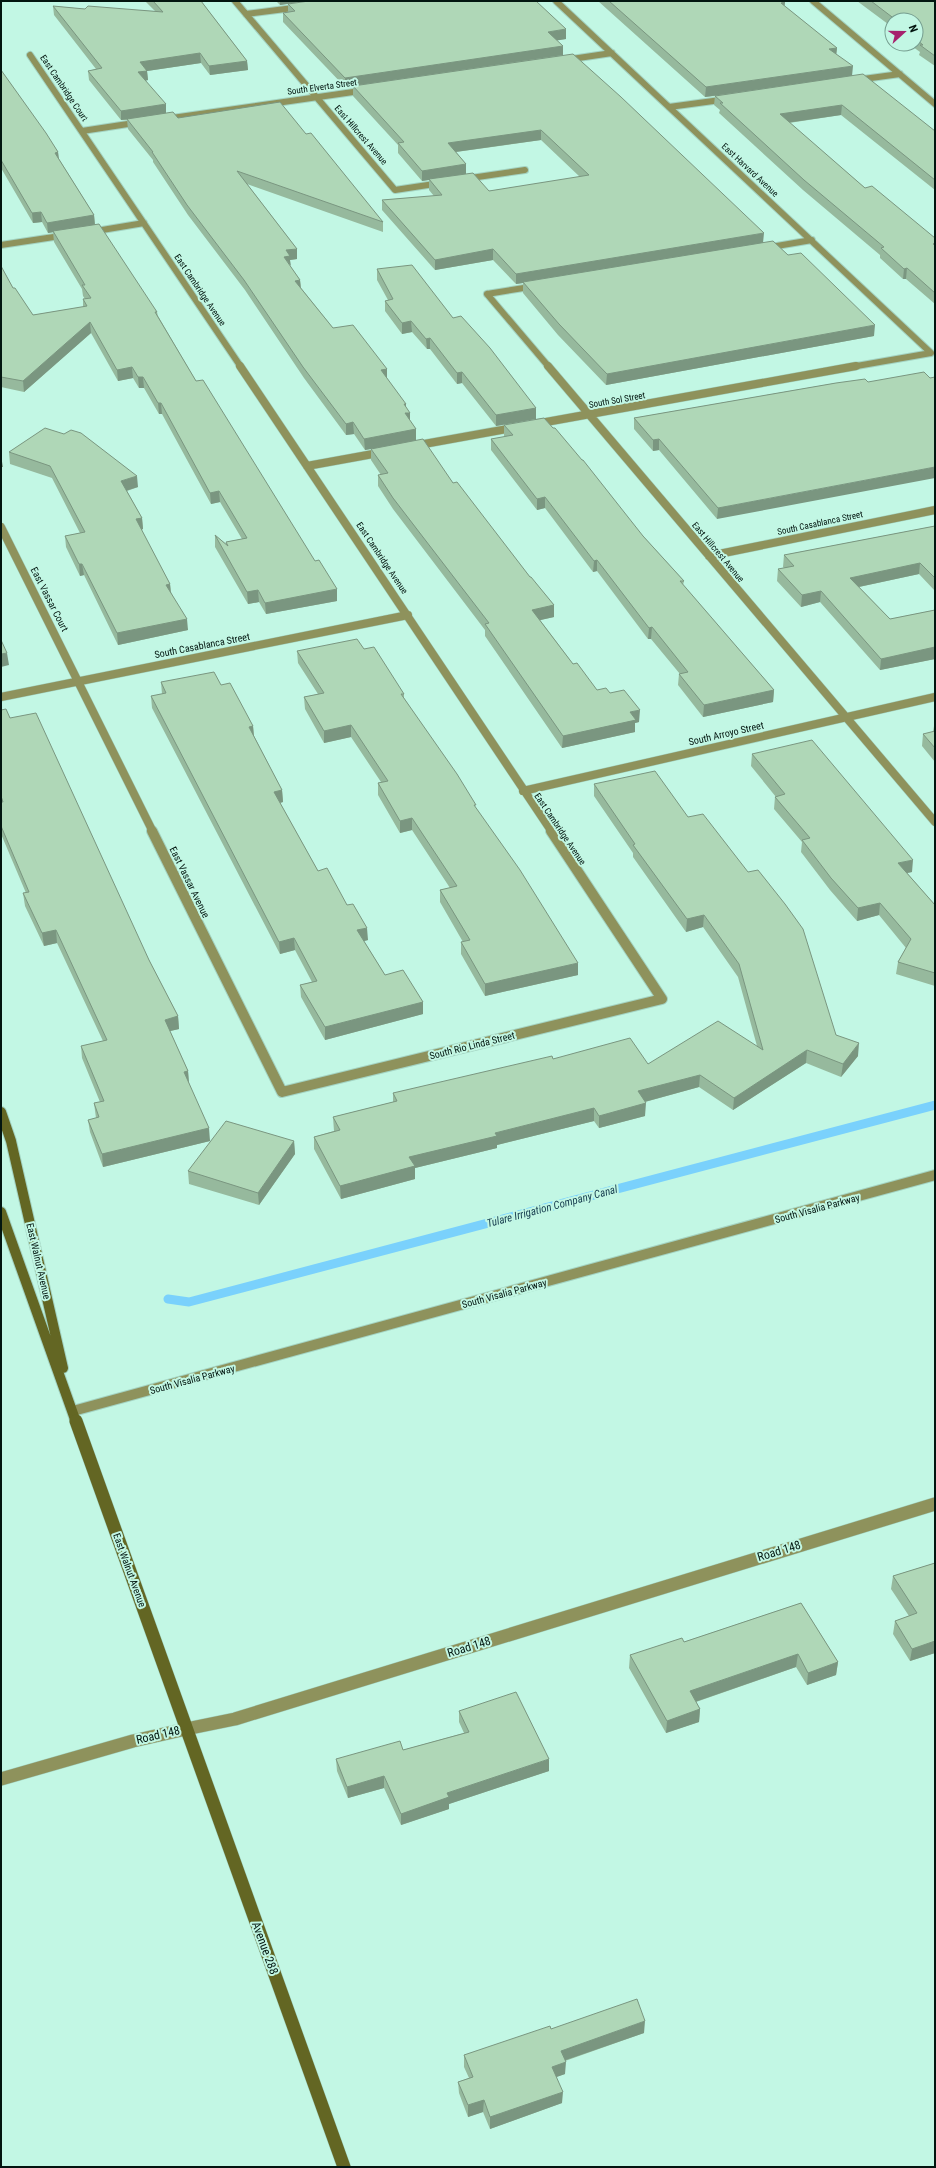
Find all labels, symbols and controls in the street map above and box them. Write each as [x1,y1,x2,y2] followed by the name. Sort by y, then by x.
[884,12,924,52] north arrow
[906,23,920,34] text: N
[38,53,90,123] street label: East Cambridge Court
[287,77,358,97] street label: South Elverta Street
[333,103,389,167] street label: East Hillcrest Avenue
[720,141,780,199] street label: East Harvard Avenue
[172,252,228,328] street label: East Cambridge Avenue
[588,390,646,410] street label: South Sol Street
[776,509,864,537] street label: South Casablanca Street
[354,520,410,596] street label: East Cambridge Avenue
[690,520,746,584] street label: East Hillcrest Avenue
[29,565,71,633] street label: East Vassar Court
[153,631,251,660] street label: South Casablanca Street
[688,719,765,747] street label: South Arroyo Street
[532,791,588,867] street label: East Cambridge Avenue
[168,845,212,920] street label: East Vassar Avenue
[428,1030,516,1061] street label: South Rio Linda Street
[485,1183,619,1230] water label: Tulare Irrigation Company Canal
[774,1192,861,1225] street label: South Visalia Parkway
[24,1222,53,1301] street label: East Walnut Avenue
[461,1277,548,1310] street label: South Visalia Parkway
[149,1363,236,1396] street label: South Visalia Parkway
[111,1532,148,1609] street label: East Walnut Avenue
[756,1538,802,1564] street label: Road 148
[446,1634,492,1660] street label: Road 148
[135,1723,181,1747] street label: Road 148
[249,1920,281,1976] street label: Avenue 288

